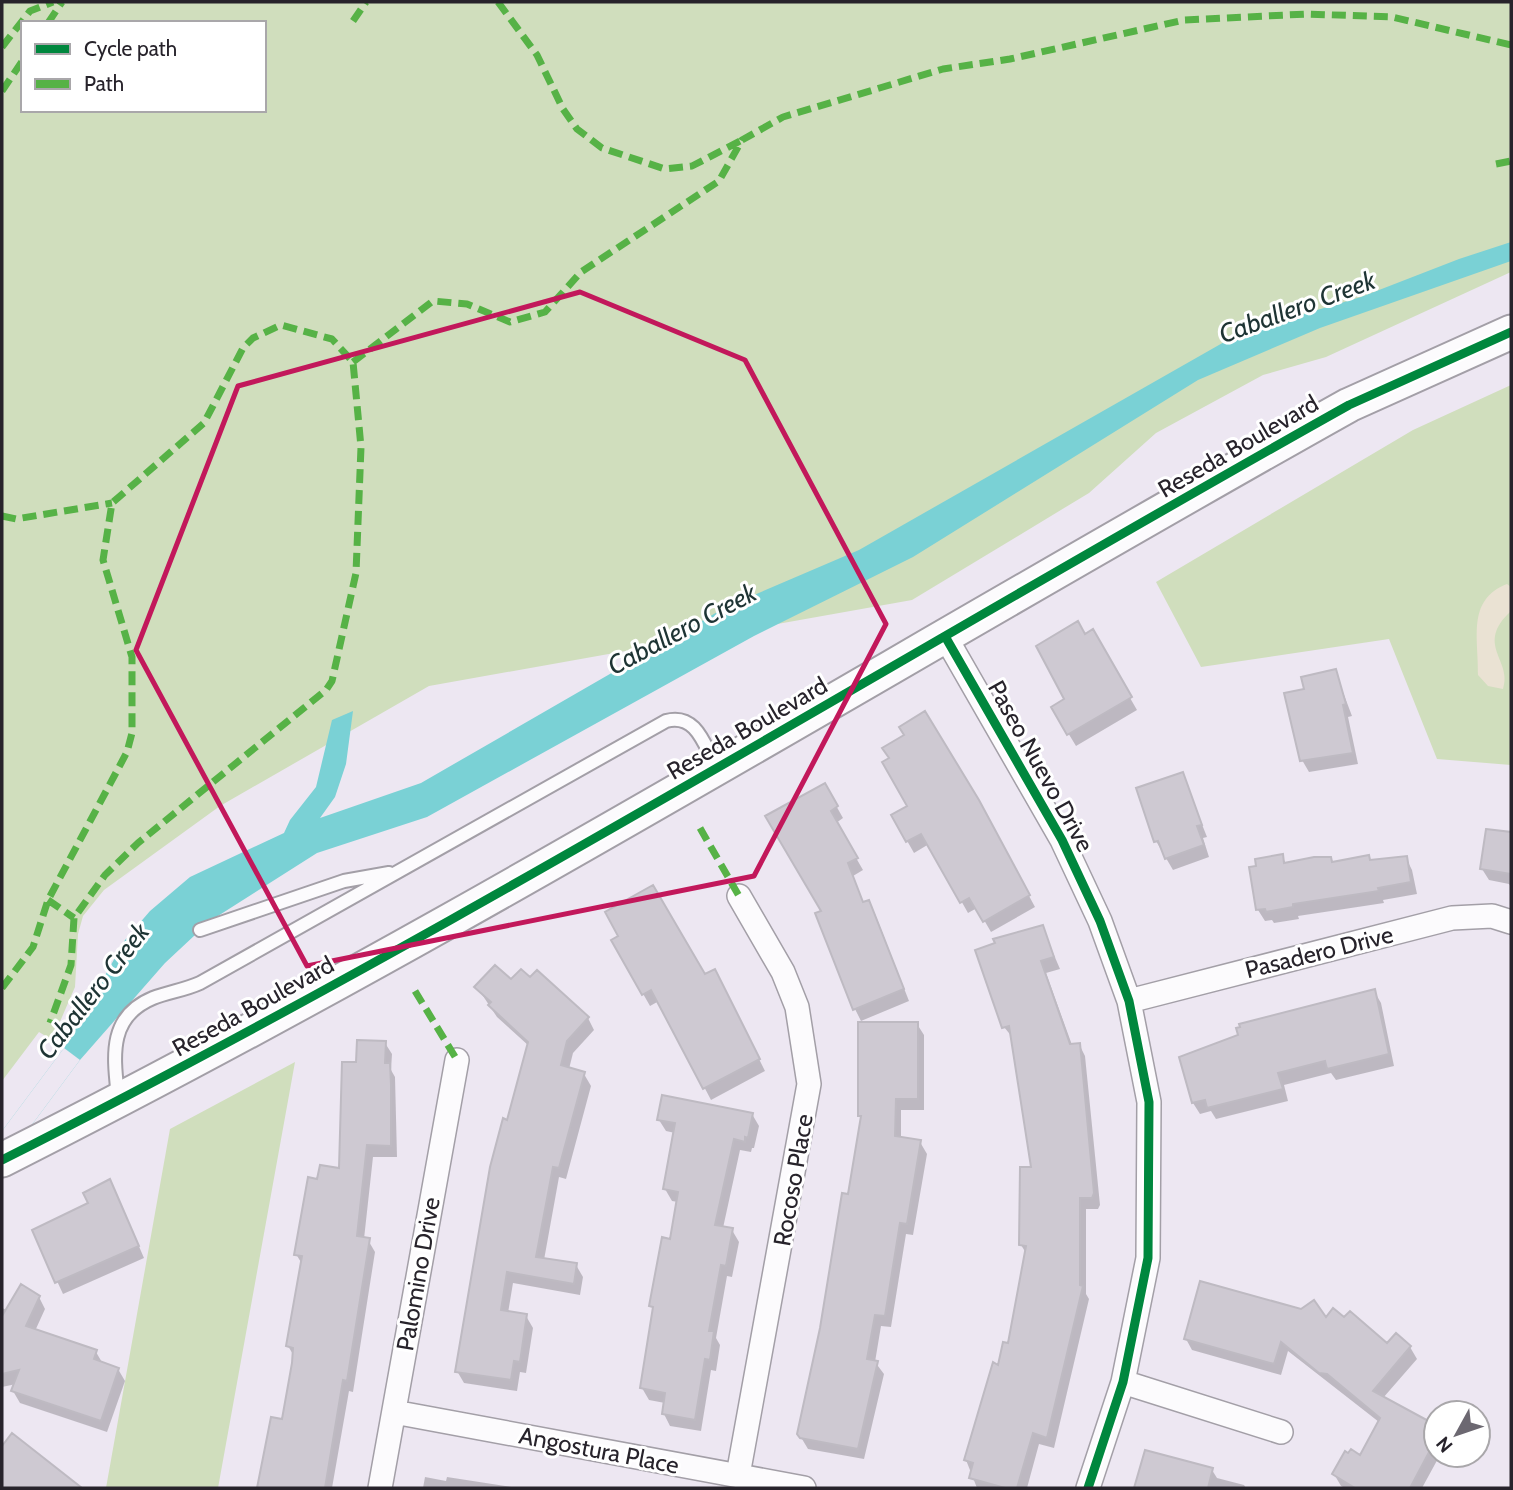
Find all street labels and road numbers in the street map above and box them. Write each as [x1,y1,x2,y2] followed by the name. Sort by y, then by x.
[1153,388,1323,504] street label: Reseda Boulevard
[662,670,832,786] street label: Reseda Boulevard
[982,675,1100,857] street label: Paseo Nuevo Drive
[1242,920,1396,984] street label: Pasadero Drive
[167,950,339,1062] street label: Reseda Boulevard
[767,1112,819,1248] street label: Rocoso Place
[390,1195,446,1353] street label: Palomino Drive
[517,1420,681,1480] street label: Angostura Place

